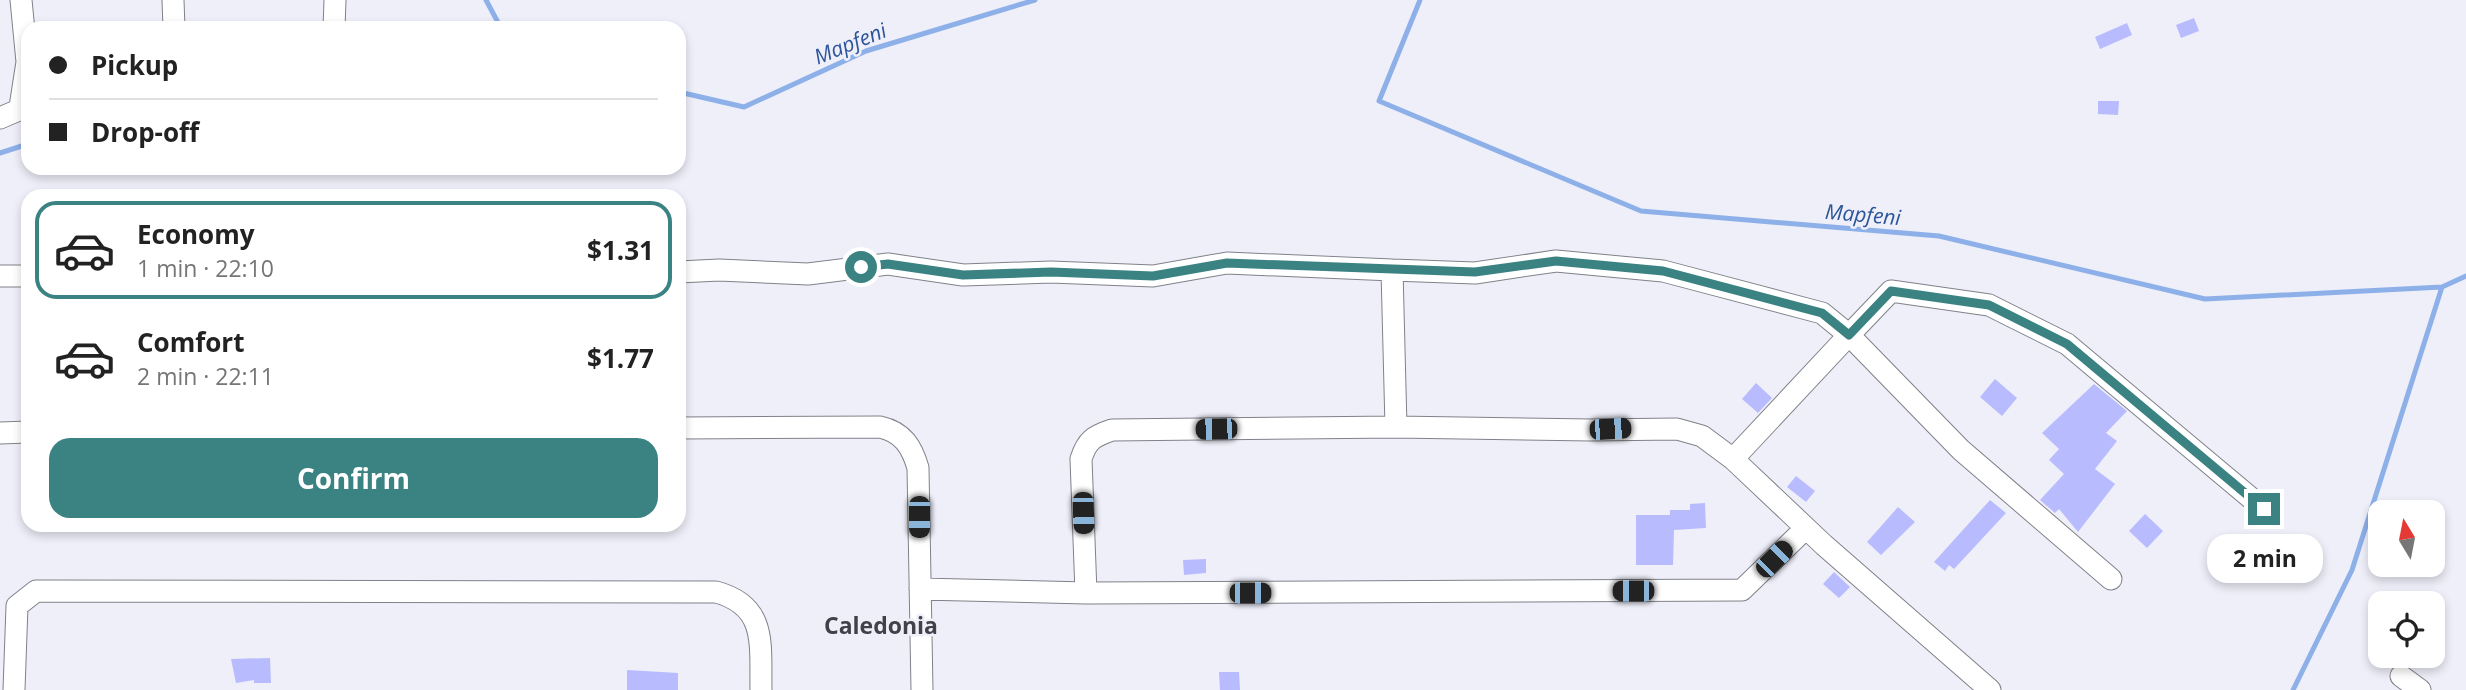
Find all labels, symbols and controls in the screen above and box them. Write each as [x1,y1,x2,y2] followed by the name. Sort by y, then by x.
[810,16,891,70] water label: Mapfeni
[91,47,178,83] text: Pickup
[91,114,199,150] text: Drop-off
[1824,197,1903,231] water label: Mapfeni
[137,216,255,252] text: Economy
[53,219,116,282] icon: car
[587,232,654,268] text: $1.31
[845,251,877,283] route start
[137,252,274,284] text: 1 min · 22:10
[137,324,244,360] text: Comfort
[53,327,116,390] icon: car
[587,340,654,376] text: $1.77
[137,360,274,392] text: 2 min · 22:11
[1589,417,1632,441] car
[1195,418,1238,440] car
[49,438,658,518] button: Confirm
[1072,492,1095,534] car
[2248,493,2280,525] route end
[909,496,930,538] car
[2368,500,2445,578] north arrow
[2368,500,2445,668] map controls
[2206,534,2322,582] callout: 2 min
[1752,537,1797,581] car
[2233,542,2297,574] text: 2 min
[1613,581,1655,602] car
[1230,583,1272,604] car
[2368,591,2445,668] button: locate
[824,609,938,641] district label: Caledonia

